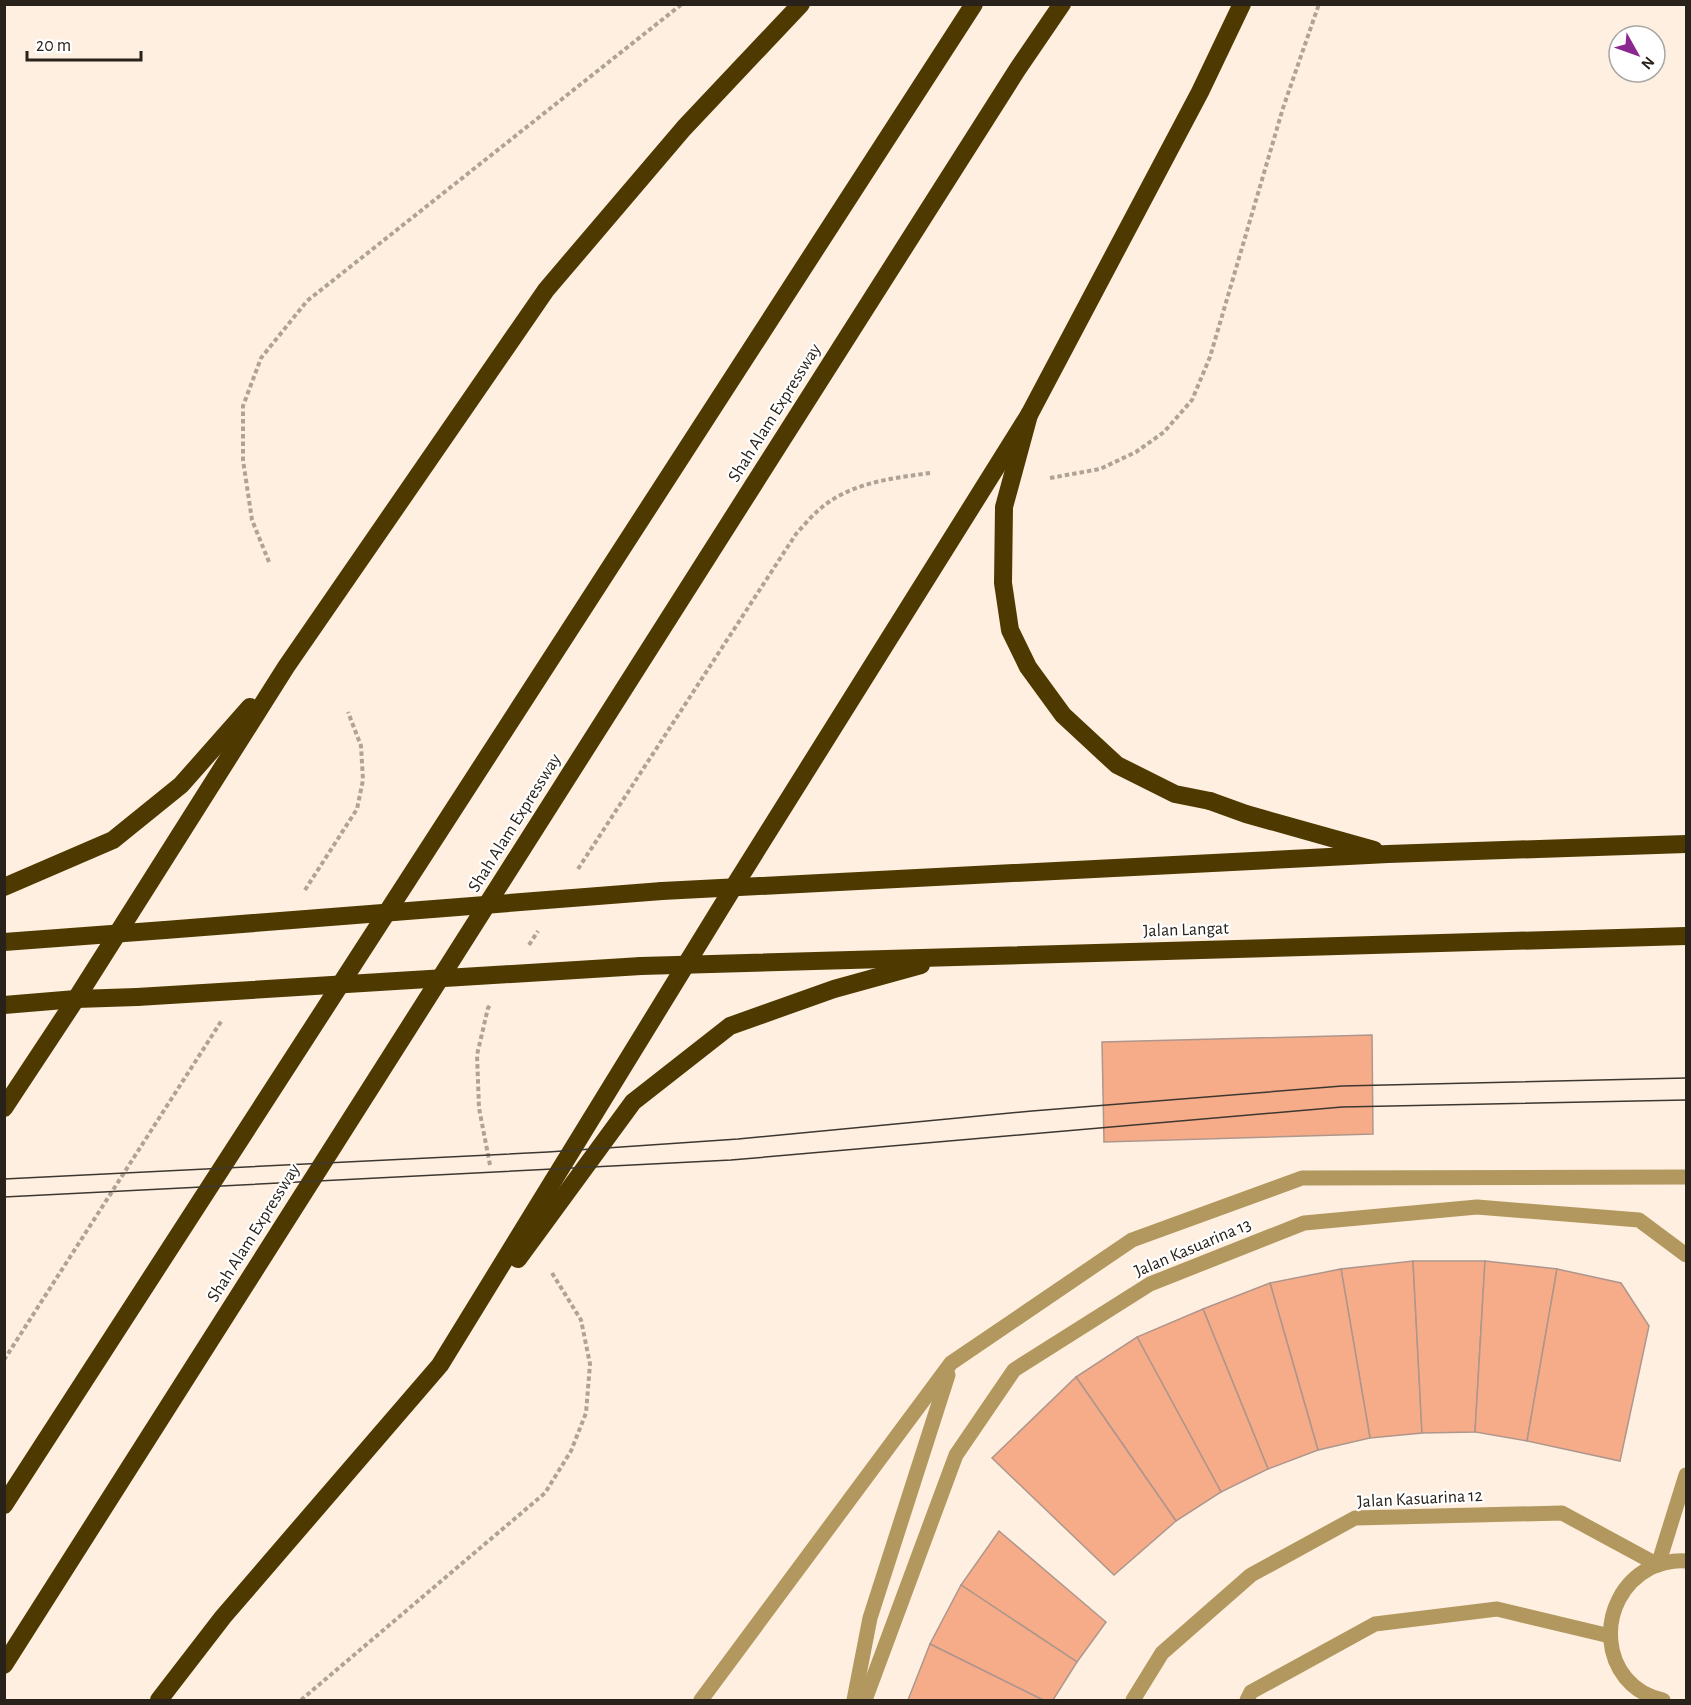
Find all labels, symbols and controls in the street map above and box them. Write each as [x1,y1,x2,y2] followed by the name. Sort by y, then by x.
[27,24,141,62] scale bar
[1607,24,1667,84] north arrow
[36,37,71,55] text: 20 m
[1638,54,1657,72] text: N
[725,340,825,485] street label: Shah Alam Expressway
[465,750,565,895] street label: Shah Alam Expressway
[1143,919,1229,940] street label: Jalan Langat
[204,1160,304,1305] street label: Shah Alam Expressway
[1132,1215,1254,1281] street label: Jalan Kasuarina 13
[1357,1487,1483,1511] street label: Jalan Kasuarina 12

